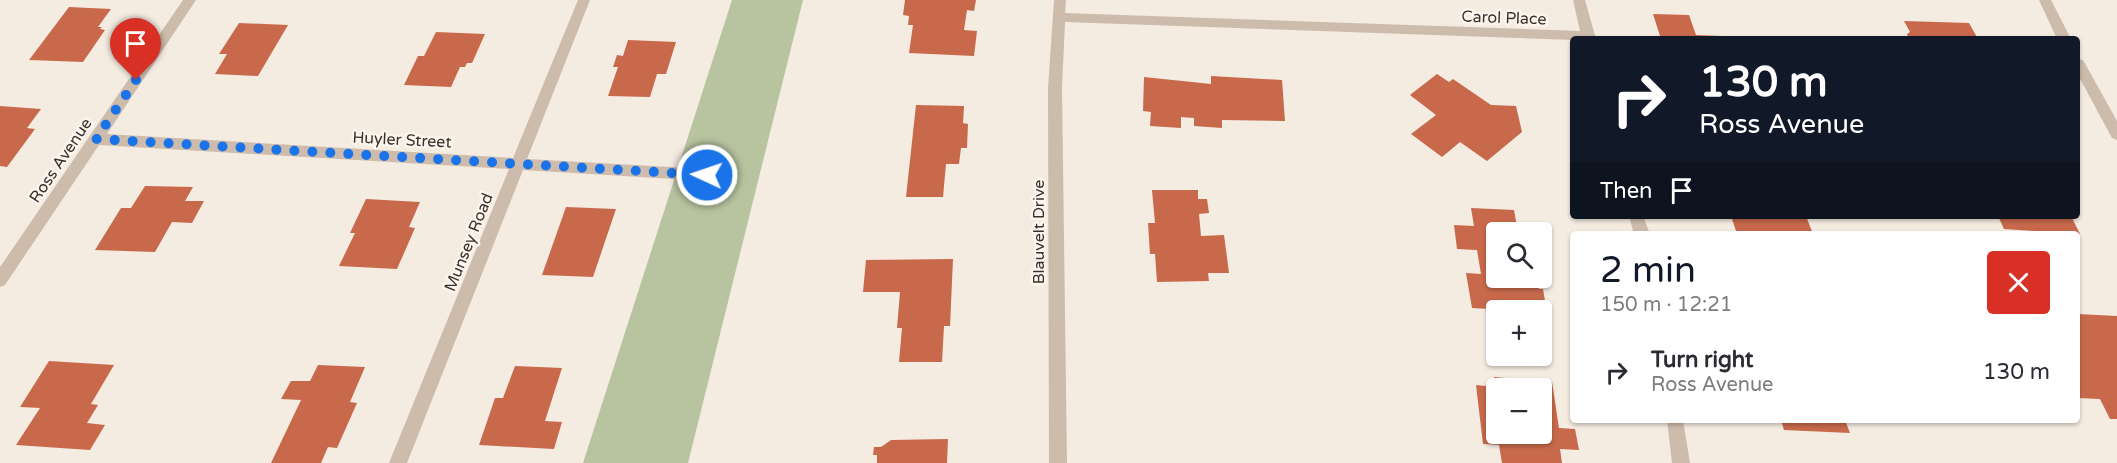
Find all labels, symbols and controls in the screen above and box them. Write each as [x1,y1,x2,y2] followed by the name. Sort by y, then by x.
[1461,7,1547,29] street label: Carol Place
[110,18,161,80] pin
[119,27,152,60] icon: arrive
[1699,57,1828,108] text: 130 m
[1600,60,1678,138] icon: right
[1699,108,1864,141] text: Ross Avenue
[25,114,96,207] street label: Ross Avenue
[352,127,452,153] street label: Huyler Street
[675,143,739,207] position arrow
[1665,174,1698,207] icon: arrive
[1600,178,1653,204] text: Then
[1029,180,1049,284] street label: Blauvelt Drive
[440,190,498,295] street label: Munsey Road
[1486,222,1552,444] map controls
[1486,222,1552,288] button: search
[1600,249,1696,292] text: 2 min
[1987,251,2050,314] button: close
[1600,293,1732,317] text: 150 m · 12:21
[1486,300,1552,366] button: +
[1651,347,1753,373] text: Turn right
[1600,356,1633,389] icon: right
[1983,359,2050,385] text: 130 m
[1651,373,1773,397] text: Ross Avenue
[1486,378,1552,444] button: −

